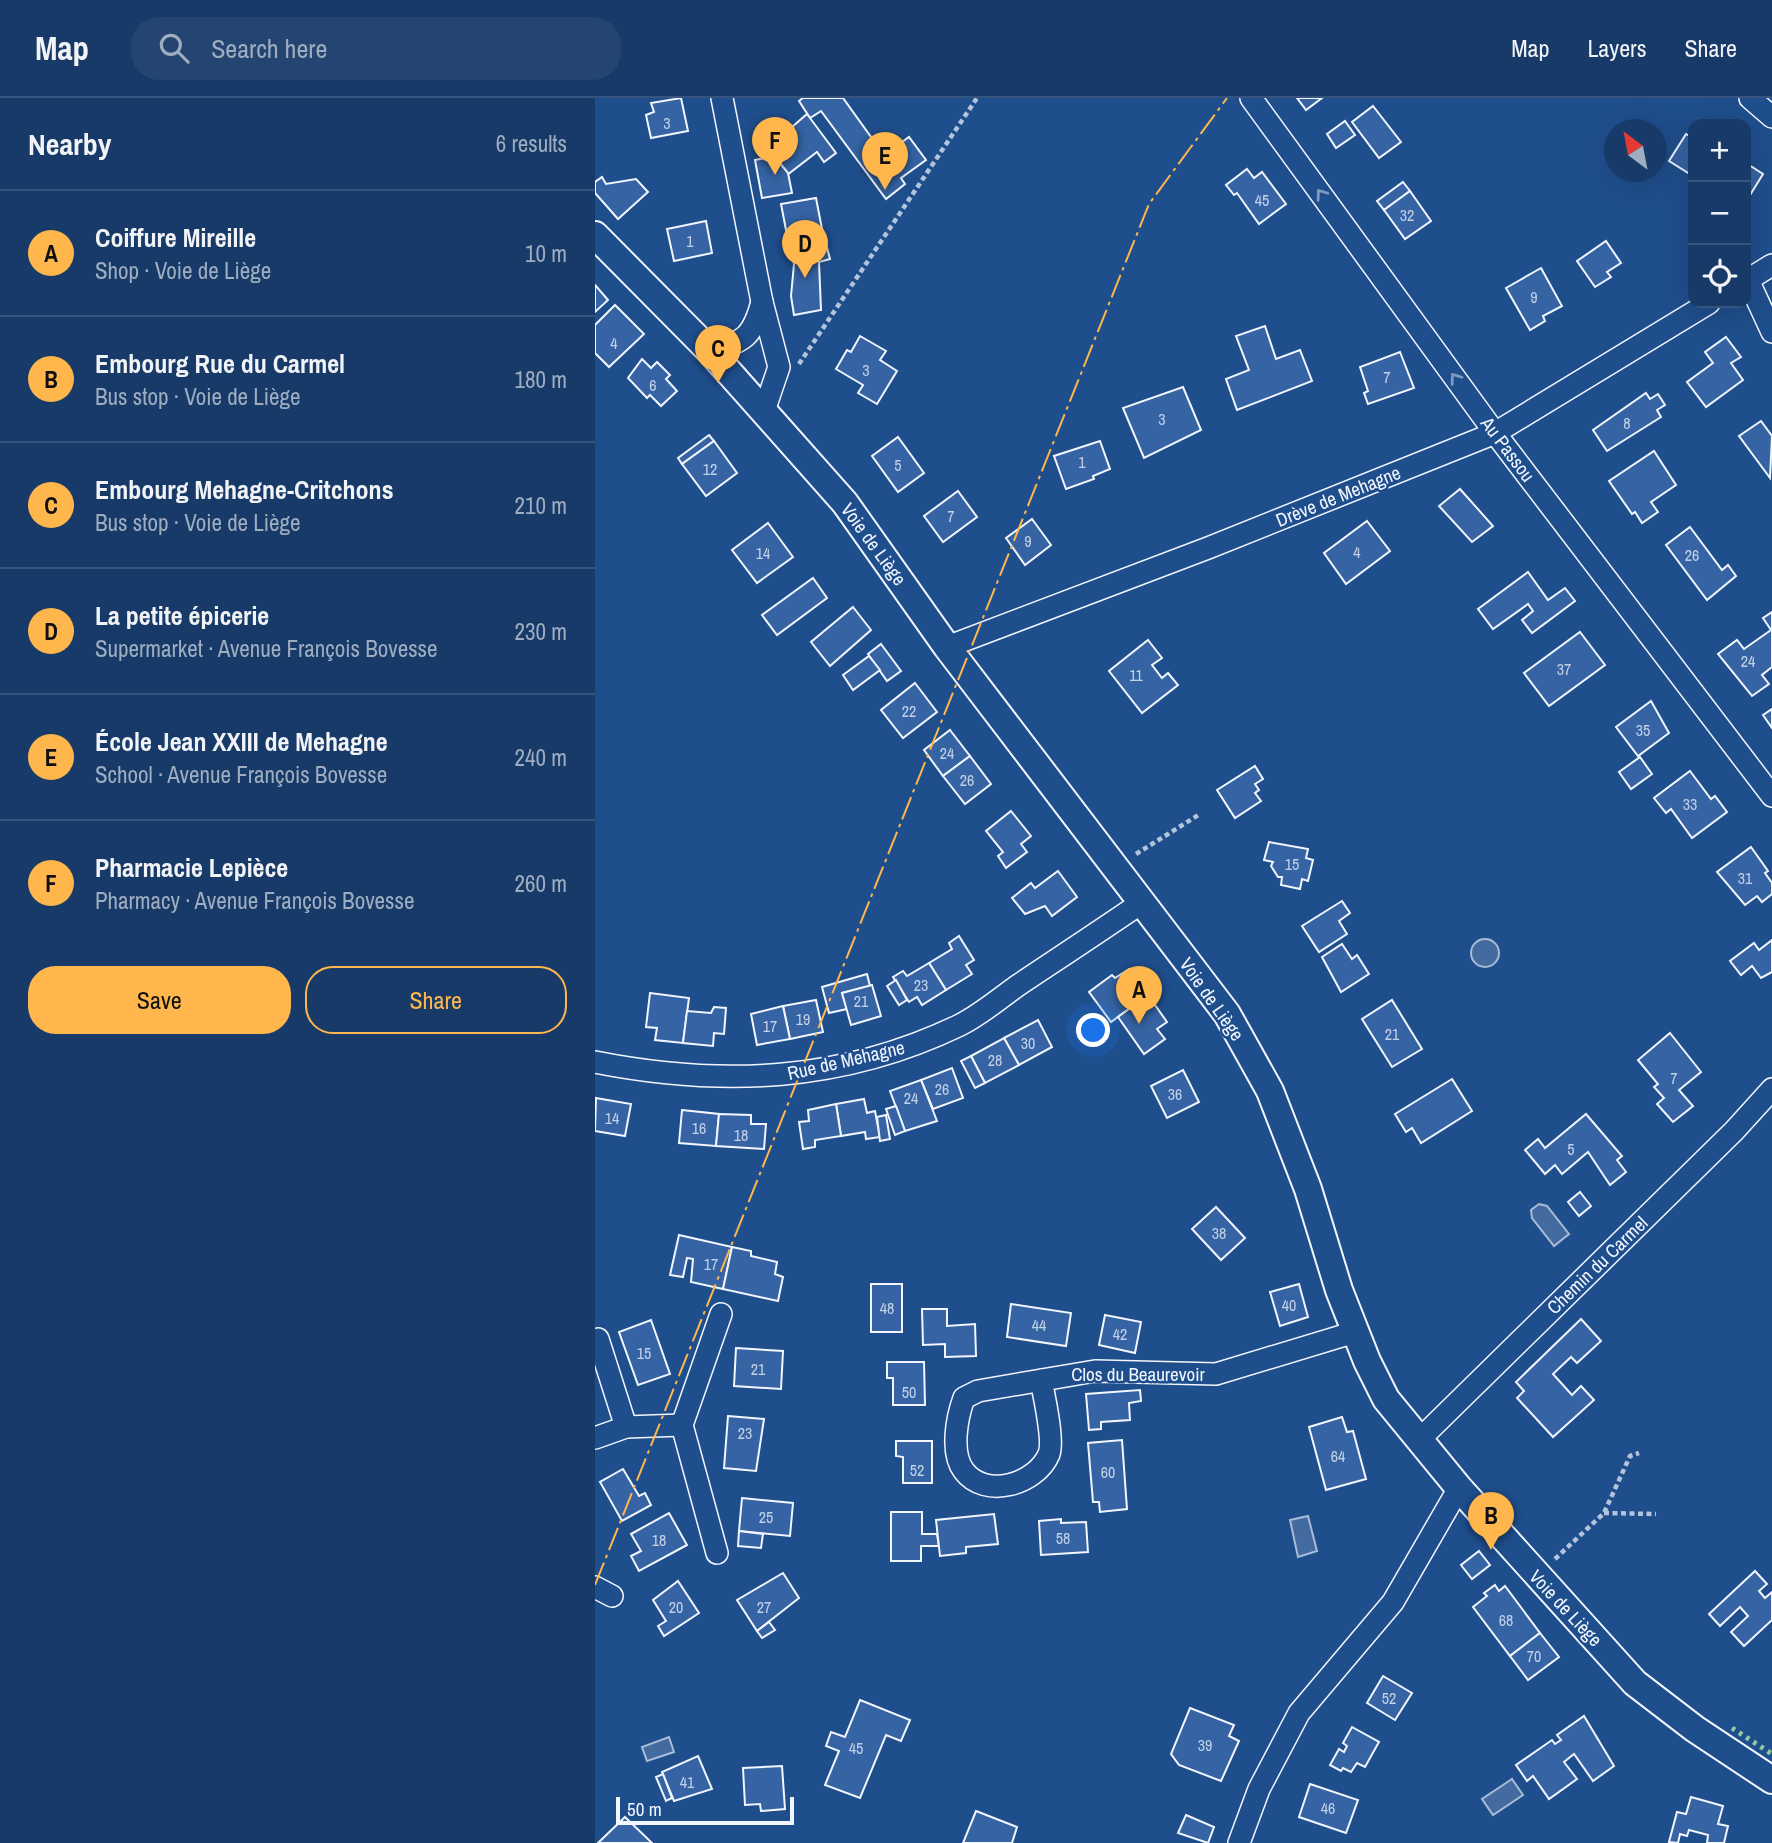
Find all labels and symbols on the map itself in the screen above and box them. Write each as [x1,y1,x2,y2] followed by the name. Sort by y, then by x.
[663,112,671,134] house number: 3
[752,117,798,175] pin: F
[1604,119,1667,182] north arrow
[862,132,908,190] pin: E
[1255,189,1269,211] house number: 45
[1317,189,1329,202] one-way arrow
[1400,204,1414,226] house number: 32
[782,220,828,278] pin: D
[686,230,694,252] house number: 1
[1530,286,1538,308] house number: 9
[695,325,741,383] pin: C
[610,332,618,354] house number: 4
[862,359,870,381] house number: 3
[1383,366,1391,388] house number: 7
[1451,373,1463,386] one-way arrow
[649,374,657,396] house number: 6
[1158,408,1166,430] house number: 3
[1474,410,1541,487] street label: Au Passou
[1623,412,1631,434] house number: 8
[1078,451,1086,473] house number: 1
[894,454,902,476] house number: 5
[703,458,717,480] house number: 12
[1272,459,1404,533] street label: Drève de Mehagne
[835,497,913,591] street label: Voie de Liège
[947,505,955,527] house number: 7
[1024,530,1032,552] house number: 9
[1353,541,1361,563] house number: 4
[756,542,770,564] house number: 14
[1685,544,1699,566] house number: 26
[1741,650,1755,672] house number: 24
[1557,658,1571,680] house number: 37
[1129,664,1144,686] house number: 11
[902,700,916,722] house number: 22
[1636,719,1650,741] house number: 35
[940,742,954,764] house number: 24
[960,769,974,791] house number: 26
[1683,793,1697,815] house number: 33
[1285,853,1299,875] house number: 15
[1738,867,1753,889] house number: 31
[1174,952,1250,1046] street label: Voie de Liège
[1116,966,1162,1024] pin: A
[914,974,928,996] house number: 23
[854,990,869,1012] house number: 21
[796,1008,810,1030] house number: 19
[1076,1013,1110,1047] your location
[763,1015,777,1037] house number: 17
[1385,1023,1400,1045] house number: 21
[1021,1032,1035,1054] house number: 30
[785,1034,907,1086] street label: Rue de Mehagne
[988,1049,1002,1071] house number: 28
[1670,1067,1678,1089] house number: 7
[935,1078,949,1100] house number: 26
[1168,1083,1182,1105] house number: 36
[904,1087,918,1109] house number: 24
[605,1107,619,1129] house number: 14
[692,1117,706,1139] house number: 16
[734,1124,748,1146] house number: 18
[1567,1138,1575,1160] house number: 5
[1541,1210,1653,1320] street label: Chemin du Carmel
[1212,1222,1226,1244] house number: 38
[704,1253,718,1275] house number: 17
[1282,1294,1296,1316] house number: 40
[880,1297,894,1319] house number: 48
[1032,1314,1046,1336] house number: 44
[1113,1323,1127,1345] house number: 42
[637,1342,651,1364] house number: 15
[751,1358,766,1380] house number: 21
[1071,1361,1205,1387] street label: Clos du Beaurevoir
[902,1381,916,1403] house number: 50
[738,1422,752,1444] house number: 23
[1331,1445,1345,1467] house number: 64
[910,1459,924,1481] house number: 52
[1101,1461,1115,1483] house number: 60
[1468,1492,1514,1550] pin: B
[759,1506,773,1528] house number: 25
[1056,1527,1070,1549] house number: 58
[652,1529,666,1551] house number: 18
[1524,1564,1608,1652] street label: Voie de Liège
[669,1596,683,1618] house number: 20
[757,1596,771,1618] house number: 27
[1499,1609,1513,1631] house number: 68
[1527,1645,1541,1667] house number: 70
[1382,1687,1396,1709] house number: 52
[1198,1734,1212,1756] house number: 39
[849,1737,863,1759] house number: 45
[680,1771,695,1793] house number: 41
[616,1794,795,1826] scale bar
[1321,1797,1335,1819] house number: 46

